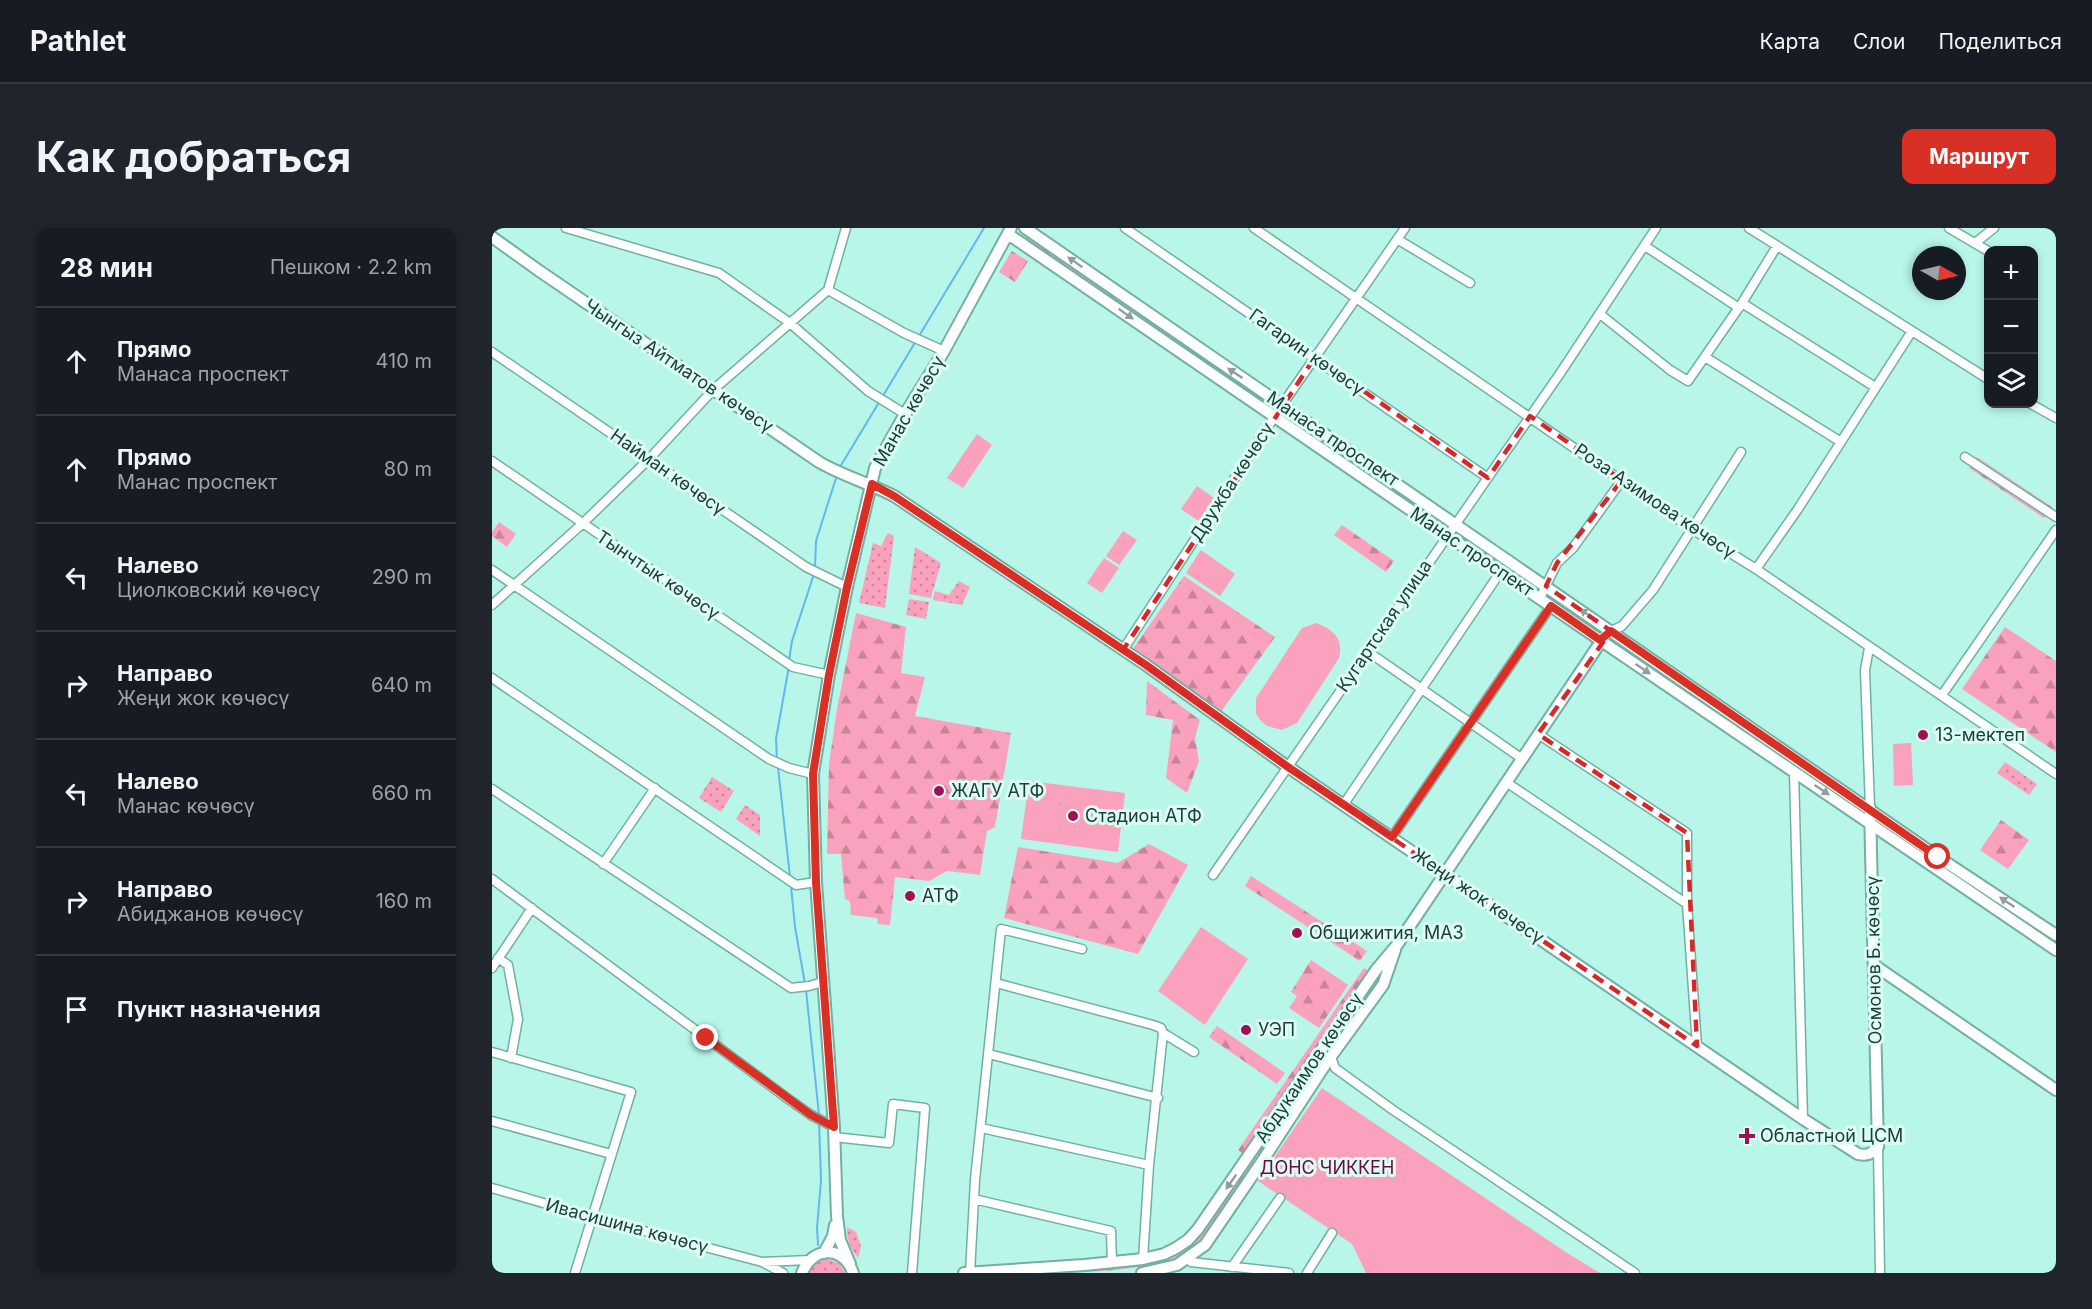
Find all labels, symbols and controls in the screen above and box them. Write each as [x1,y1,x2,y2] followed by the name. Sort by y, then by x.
[30,24,126,58] text: Pathlet
[1760,29,1820,54] text: Карта
[1853,29,1905,54] text: Слои
[1938,29,2062,54] text: Поделиться
[1902,129,2056,184] button: Маршрут
[36,131,351,182] text: Как добраться
[1912,246,1966,300] north arrow
[1984,246,2038,408] map controls
[1984,246,2038,300] button: +
[60,252,153,283] text: 28 мин
[270,255,432,279] text: Пешком · 2.2 km
[1067,256,1083,268] one-way arrow
[581,294,778,437] street label: Чынгыз Айтматов көчөсү
[1984,300,2038,354] button: −
[1246,304,1369,399] street label: Гагарин көчөсү
[1117,308,1133,320] one-way arrow
[117,336,191,362] text: Прямо
[60,345,93,378] icon: ahead
[376,349,432,373] text: 410 m
[868,352,949,470] street label: Манас көчөсү
[1984,354,2038,408] button: layers
[117,362,289,386] text: Манаса проспект
[1228,367,1244,379] one-way arrow
[1263,387,1404,491] street label: Манаса проспект
[1185,418,1278,545] street label: Дружба көчөсү
[607,424,730,519] street label: Найман көчөсү
[1571,439,1740,562] street label: Роза Азимова көчөсү
[117,444,191,470] text: Прямо
[60,453,93,486] icon: ahead
[384,457,432,481] text: 80 m
[117,470,277,494] text: Манас проспект
[1407,503,1538,601] street label: Манас проспект
[593,526,724,624] street label: Тынчтык көчөсү
[117,552,199,578] text: Налево
[1332,556,1436,696] street label: Кугартская улица
[60,561,93,594] icon: left
[372,565,432,589] text: 290 m
[117,578,320,602] text: Циолковский көчөсү
[1579,608,1595,620] one-way arrow
[117,660,213,686] text: Направо
[1635,663,1651,674] one-way arrow
[60,669,93,702] icon: right
[371,673,432,697] text: 640 m
[117,686,289,710] text: Жеңи жок көчөсү
[1935,724,2025,745] place label: 13-мектеп
[1916,728,1930,742] marker: 13-мектеп
[117,768,199,794] text: Налево
[60,777,93,810] icon: left
[951,780,1044,801] place label: ЖАГУ АТФ
[371,781,432,805] text: 660 m
[932,784,946,798] marker: ЖАГУ АТФ
[1814,785,1830,796] one-way arrow
[117,794,255,818] text: Манас көчөсү
[1085,805,1202,826] place label: Стадион АТФ
[1066,809,1080,823] marker: Стадион АТФ
[1408,843,1548,948] street label: Жеңи жок көчөсү
[1924,843,1950,869] route start
[1862,875,1885,1045] street label: Осмонов Б. көчөсү
[117,876,213,902] text: Направо
[60,885,93,918] icon: right
[922,885,959,906] place label: АТФ
[376,889,432,913] text: 160 m
[903,889,917,903] marker: АТФ
[2000,896,2016,908] one-way arrow
[117,902,304,926] text: Абиджанов көчөсү
[1309,922,1464,943] place label: Общижития, МАЗ
[1290,926,1304,940] marker: Общижития, МАЗ
[1251,989,1367,1147] street label: Абдукаимов көчөсү
[60,993,93,1026] icon: arrive
[117,996,321,1022] text: Пункт назначения
[1258,1019,1295,1040] place label: УЭП
[1239,1023,1253,1037] marker: УЭП
[692,1024,718,1050] route end
[1760,1125,1903,1146] place label: Областной ЦСМ
[1738,1127,1756,1145] marker: Областной ЦСМ
[1260,1157,1394,1178] park label: ДОНС ЧИККЕН
[1225,1173,1237,1189] one-way arrow
[543,1194,711,1257] street label: Ивасишина көчөсү

